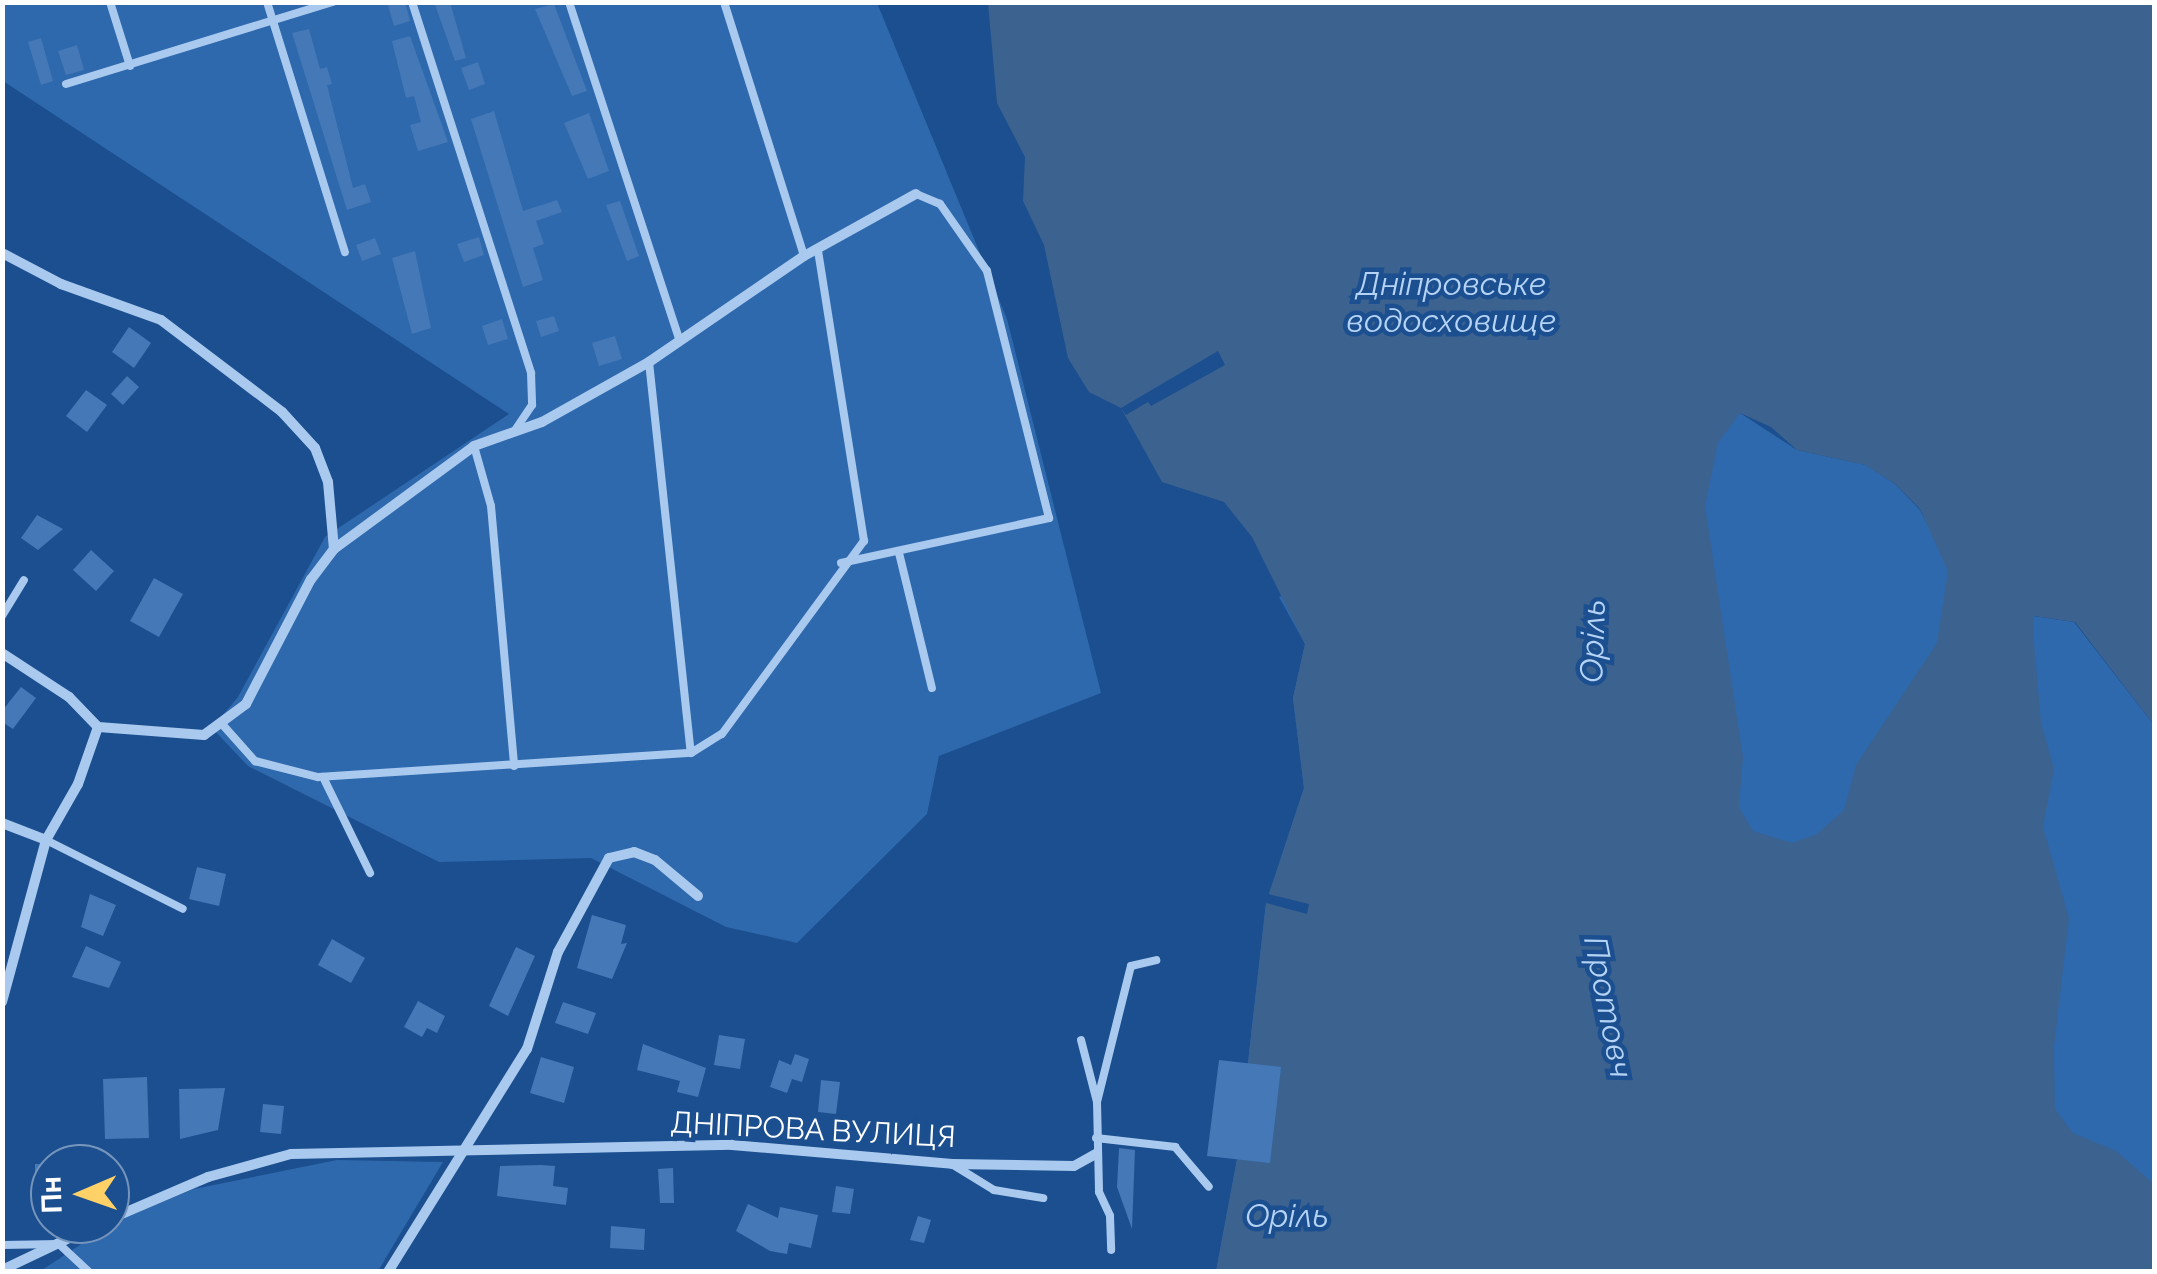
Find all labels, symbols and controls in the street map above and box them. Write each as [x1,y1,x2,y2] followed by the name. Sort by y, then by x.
[1346,266,1556,341] water label: Дніпровське водосховище
[1572,599,1614,683] water label: Оріль
[1576,933,1640,1081] water label: Протовч
[669,1105,957,1155] street label: ДНІПРОВА ВУЛИЦЯ
[30,1144,130,1244] north arrow
[34,1176,69,1214] text: Пн
[1245,1197,1329,1235] water label: Орiль

